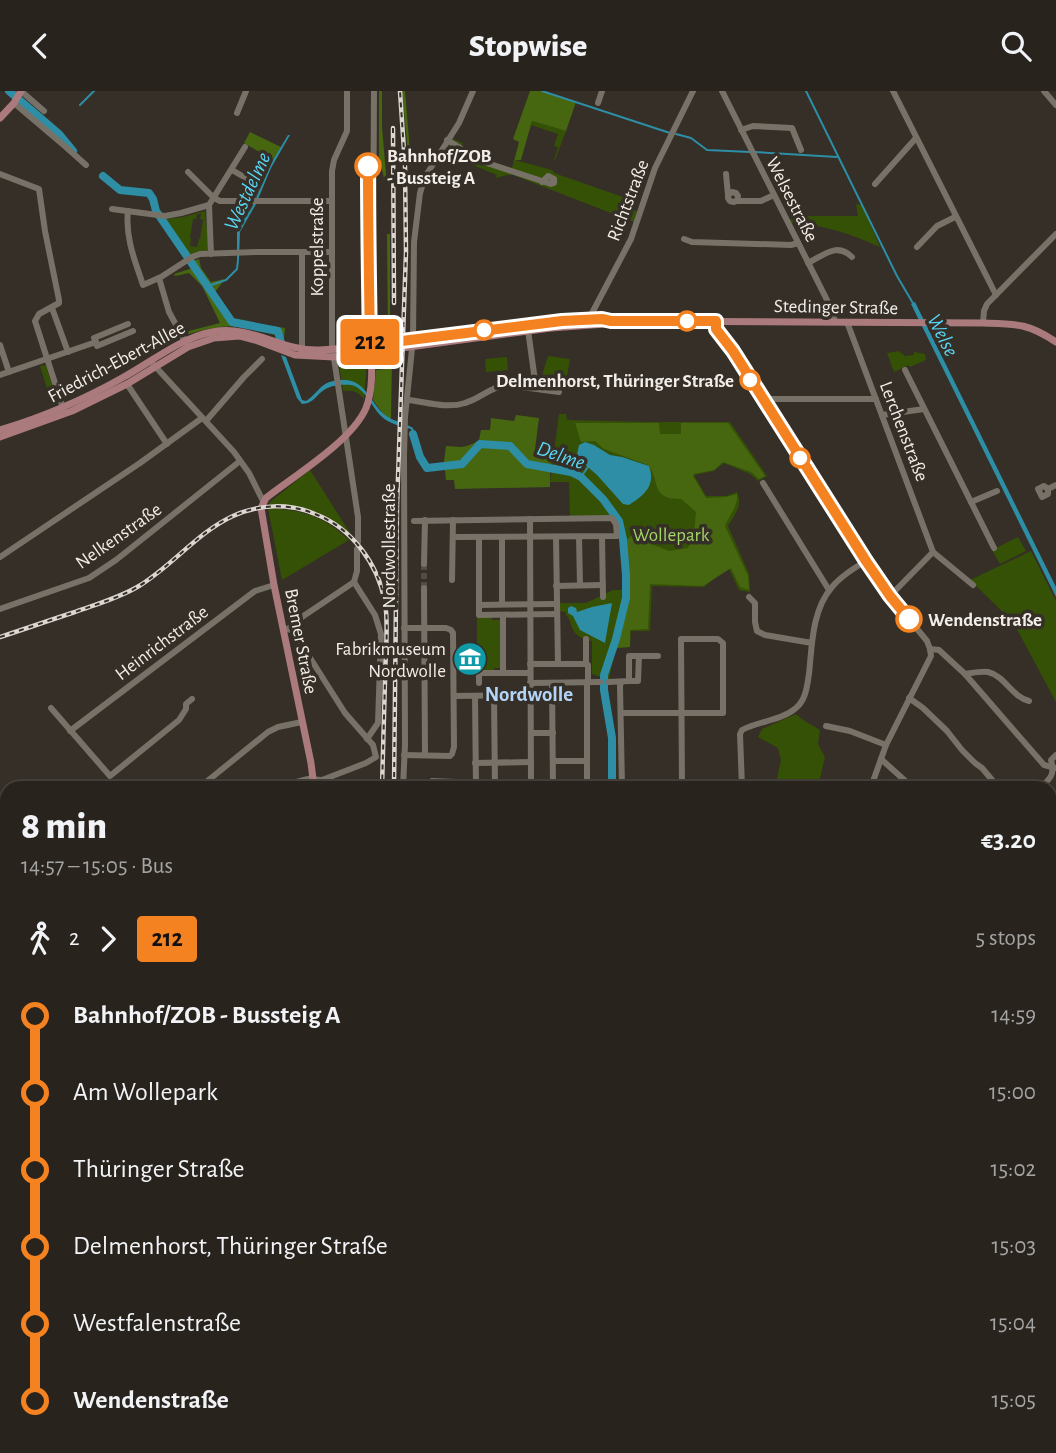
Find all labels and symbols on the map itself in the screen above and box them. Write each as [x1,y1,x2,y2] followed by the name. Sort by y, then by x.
[387,147,492,188] place label: Bahnhof/ZOB - Bussteig A
[220,149,275,233] water label: Westdelme
[355,153,381,179] marker: Bahnhof/ZOB - Bussteig A
[762,154,821,245] street label: Welsestraße
[604,157,653,244] street label: Richtstraße
[308,197,327,297] street label: Koppelstraße
[774,297,898,318] street label: Stedinger Straße
[677,311,697,331] unlabelled marker
[923,311,962,360] water label: Welse
[45,318,188,406] street label: Friedrich-Ebert-Allee
[330,319,410,365] line badge: 212
[474,320,494,340] unlabelled marker
[740,370,760,390] marker: Delmenhorst, Thüringer Straße
[496,372,734,391] place label: Delmenhorst, Thüringer Straße
[876,379,931,484] street label: Lerchenstraße
[534,438,588,473] water label: Delme
[790,448,810,468] unlabelled marker
[380,484,399,608] street label: Nordwollestraße
[72,500,165,573] street label: Nelkenstraße
[633,526,710,545] park label: Wollepark
[281,587,320,696] street label: Bremer Straße
[112,602,212,684] street label: Heinrichstraße
[896,606,922,632] marker: Wendenstraße
[928,611,1042,630] place label: Wendenstraße
[335,640,446,681] place label: Fabrikmuseum Nordwolle
[451,640,489,678] museum icon: Fabrikmuseum Nordwolle
[485,684,573,705] district label: Nordwolle

